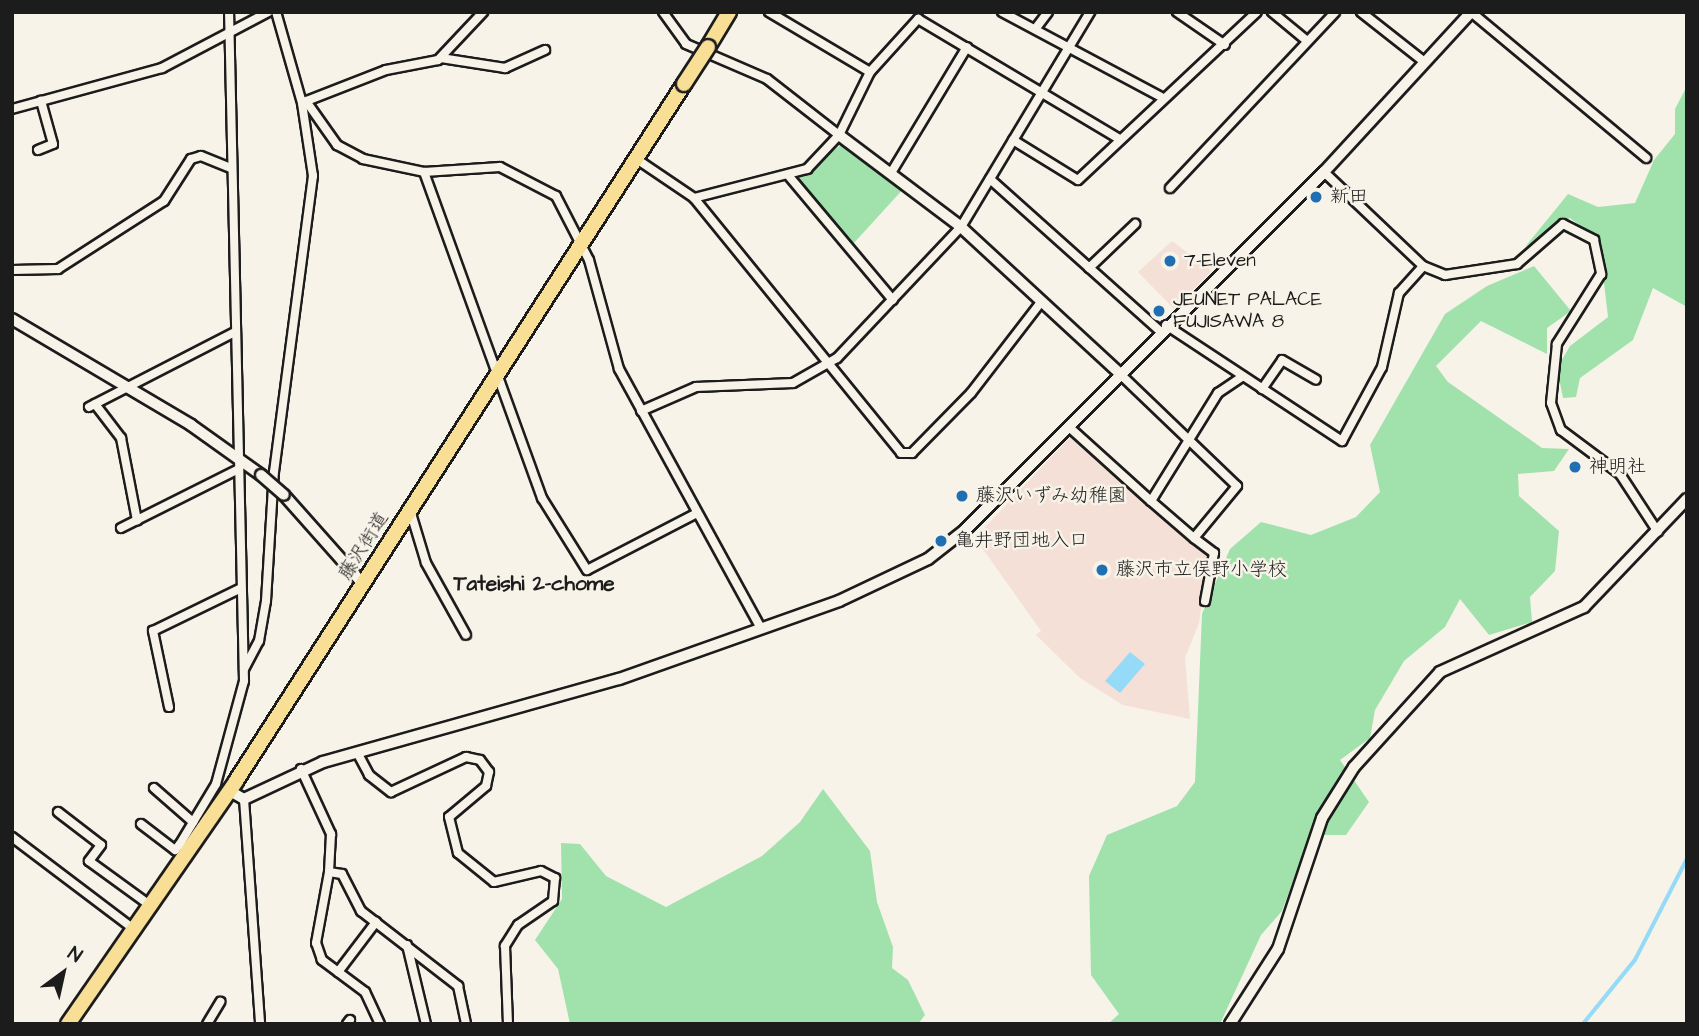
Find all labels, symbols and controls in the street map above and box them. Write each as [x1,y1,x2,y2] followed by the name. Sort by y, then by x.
[1330,186,1368,208] place label: 新田
[1308,189,1324,205] marker: 新田
[1184,250,1256,272] place label: 7-Eleven
[1162,253,1178,269] marker: 7-Eleven
[1173,289,1322,333] place label: JEUNET PALACE FUJISAWA 8
[1151,303,1167,319] marker: JEUNET PALACE FUJISAWA 8
[1589,456,1646,478] place label: 神明社
[1567,459,1583,475] marker: 神明社
[976,485,1128,507] place label: 藤沢いずみ幼稚園
[954,488,970,504] marker: 藤沢いずみ幼稚園
[334,508,394,584] street label: 藤沢街道
[955,530,1088,552] place label: 亀井野団地入口
[933,533,949,549] marker: 亀井野団地入口
[1116,559,1287,581] place label: 藤沢市立俣野小学校
[1094,562,1110,578] marker: 藤沢市立俣野小学校
[453,571,615,597] district label: Tateishi 2-chome
[28,938,98,1008] north arrow
[62,940,87,970] text: N

